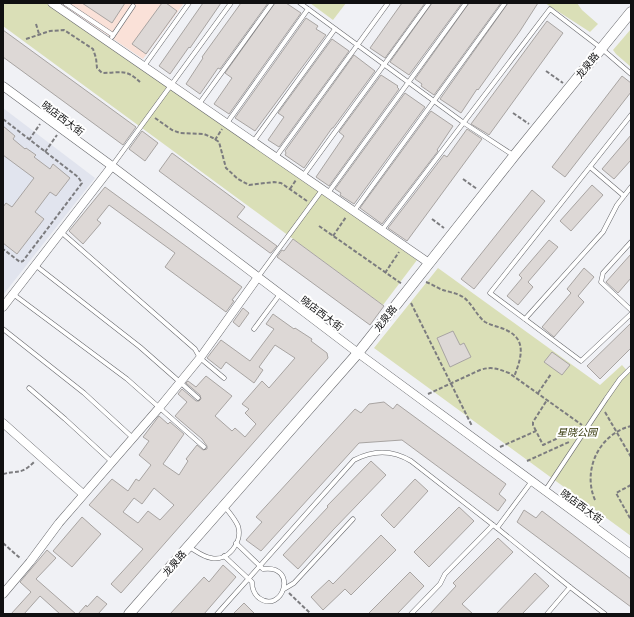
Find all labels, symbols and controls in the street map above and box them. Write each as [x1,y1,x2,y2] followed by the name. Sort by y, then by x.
[573,50,602,81] street label: 龙泉路
[39,98,87,139] street label: 晓店西大街
[298,293,346,334] street label: 晓店西大街
[371,302,400,334] street label: 龙泉路
[557,426,599,439] park label: 星晓公园
[558,486,606,526] street label: 晓店西大街
[160,548,189,579] street label: 龙泉路

